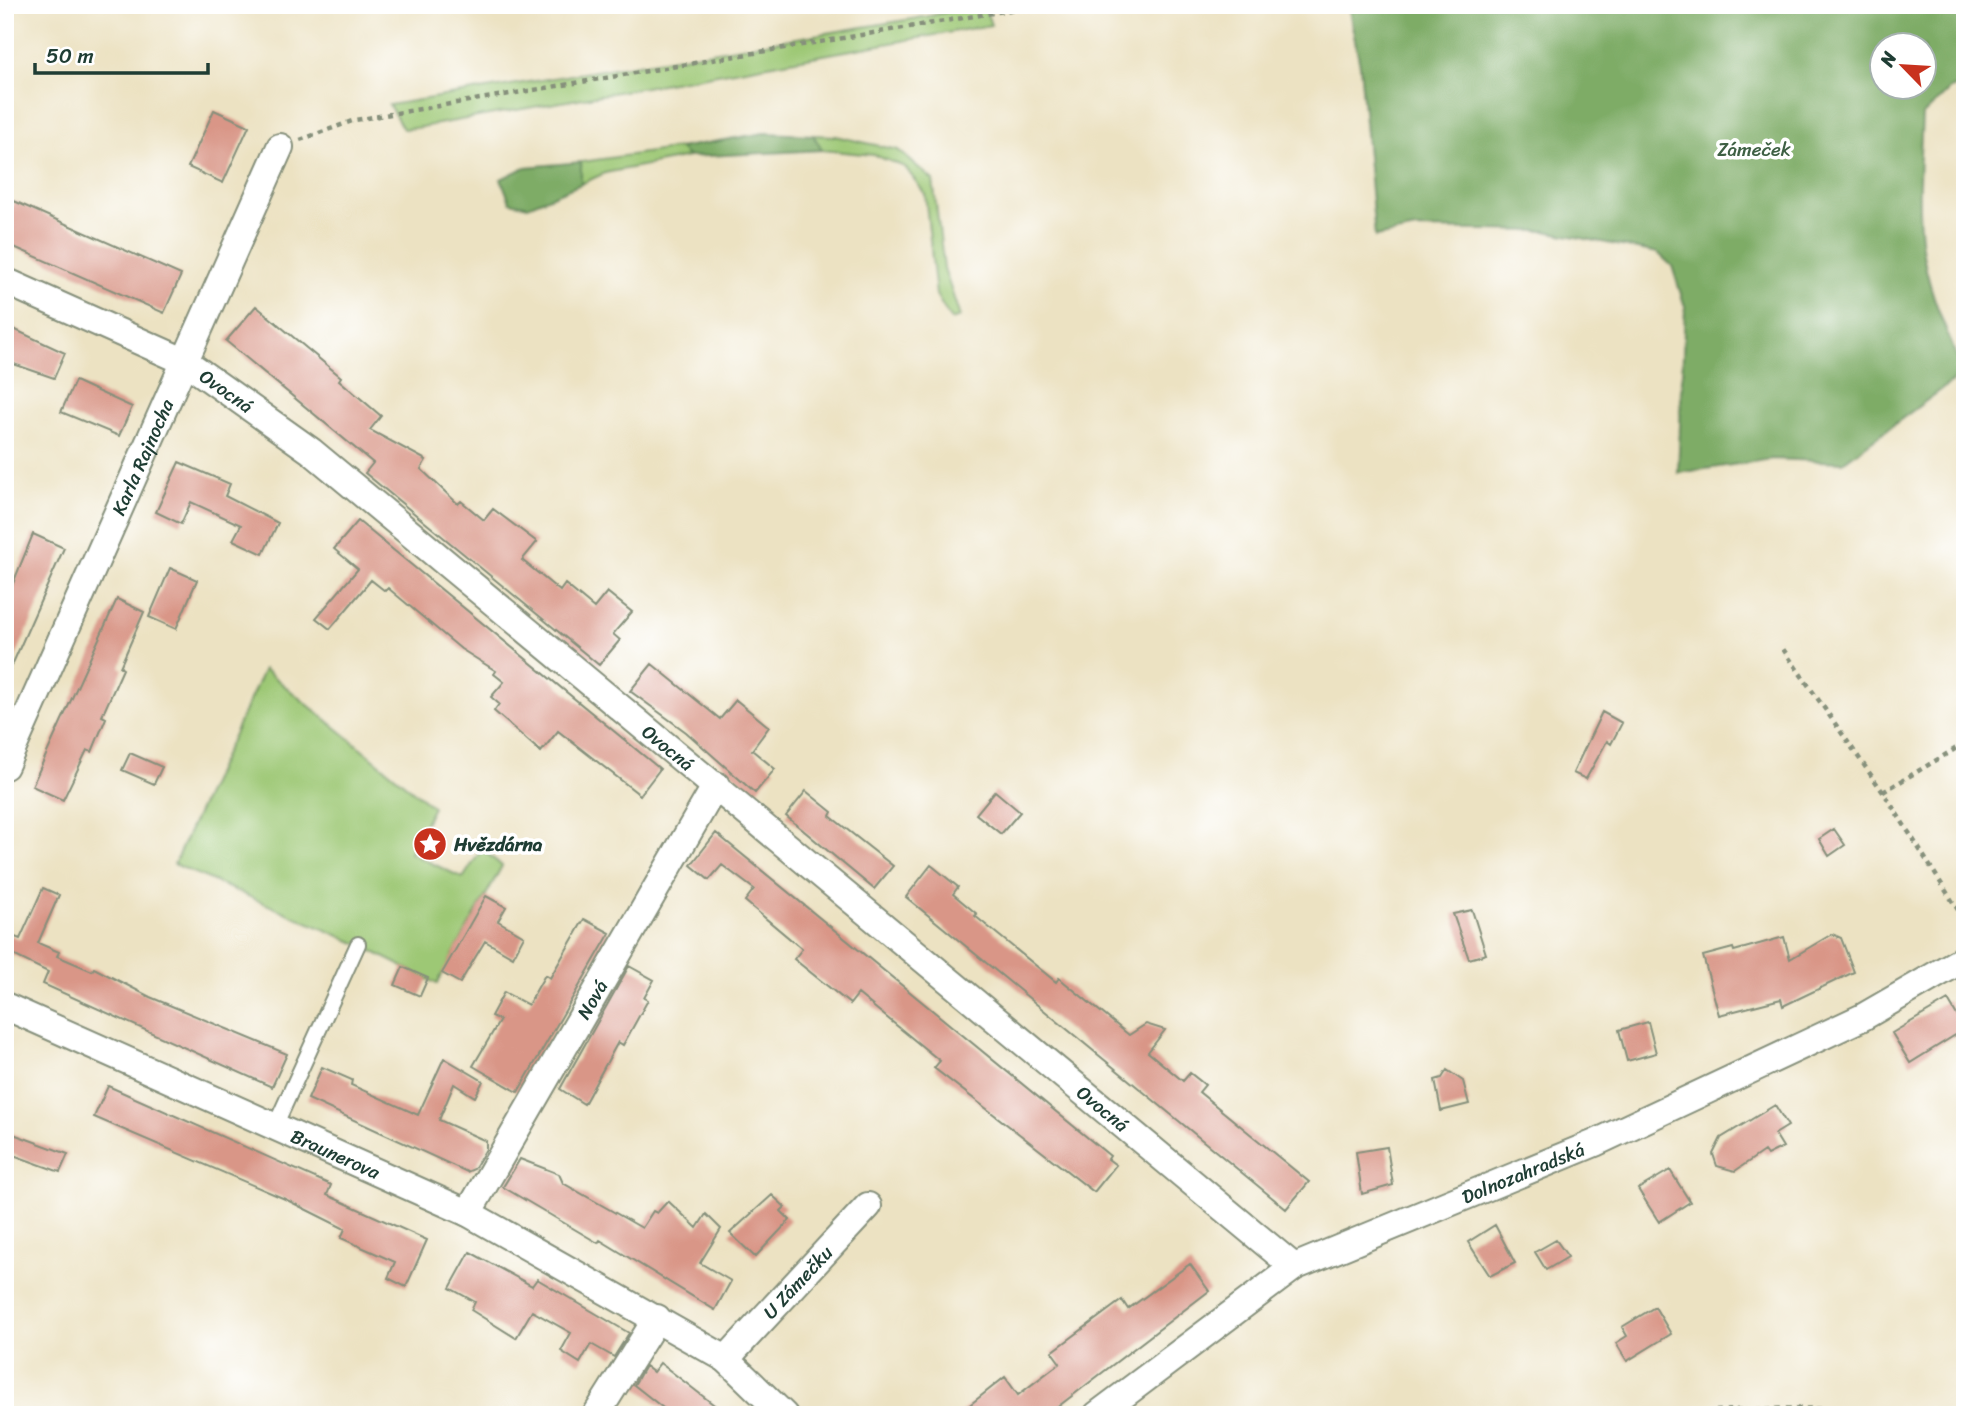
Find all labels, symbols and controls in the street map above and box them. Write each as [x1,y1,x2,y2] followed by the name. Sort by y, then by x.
[35,32,208,76] scale bar
[1868,32,1938,102] north arrow
[46,37,94,75] text: 50 m
[1870,45,1906,73] text: N
[1717,133,1791,166] park label: Zámeček
[192,360,261,422] street label: Ovocná
[102,393,183,521] street label: Karla Rajnocha
[634,716,702,780] street label: Ovocná
[411,825,449,863] place icon: Hvězdárna
[453,828,543,861] place label: Hvězdárna
[568,973,617,1026] street label: Nová
[1069,1077,1137,1141] street label: Ovocná
[285,1120,386,1189] street label: Braunerova
[1456,1133,1590,1213] street label: Dolnozahradská
[755,1238,841,1327] street label: U Zámečku

